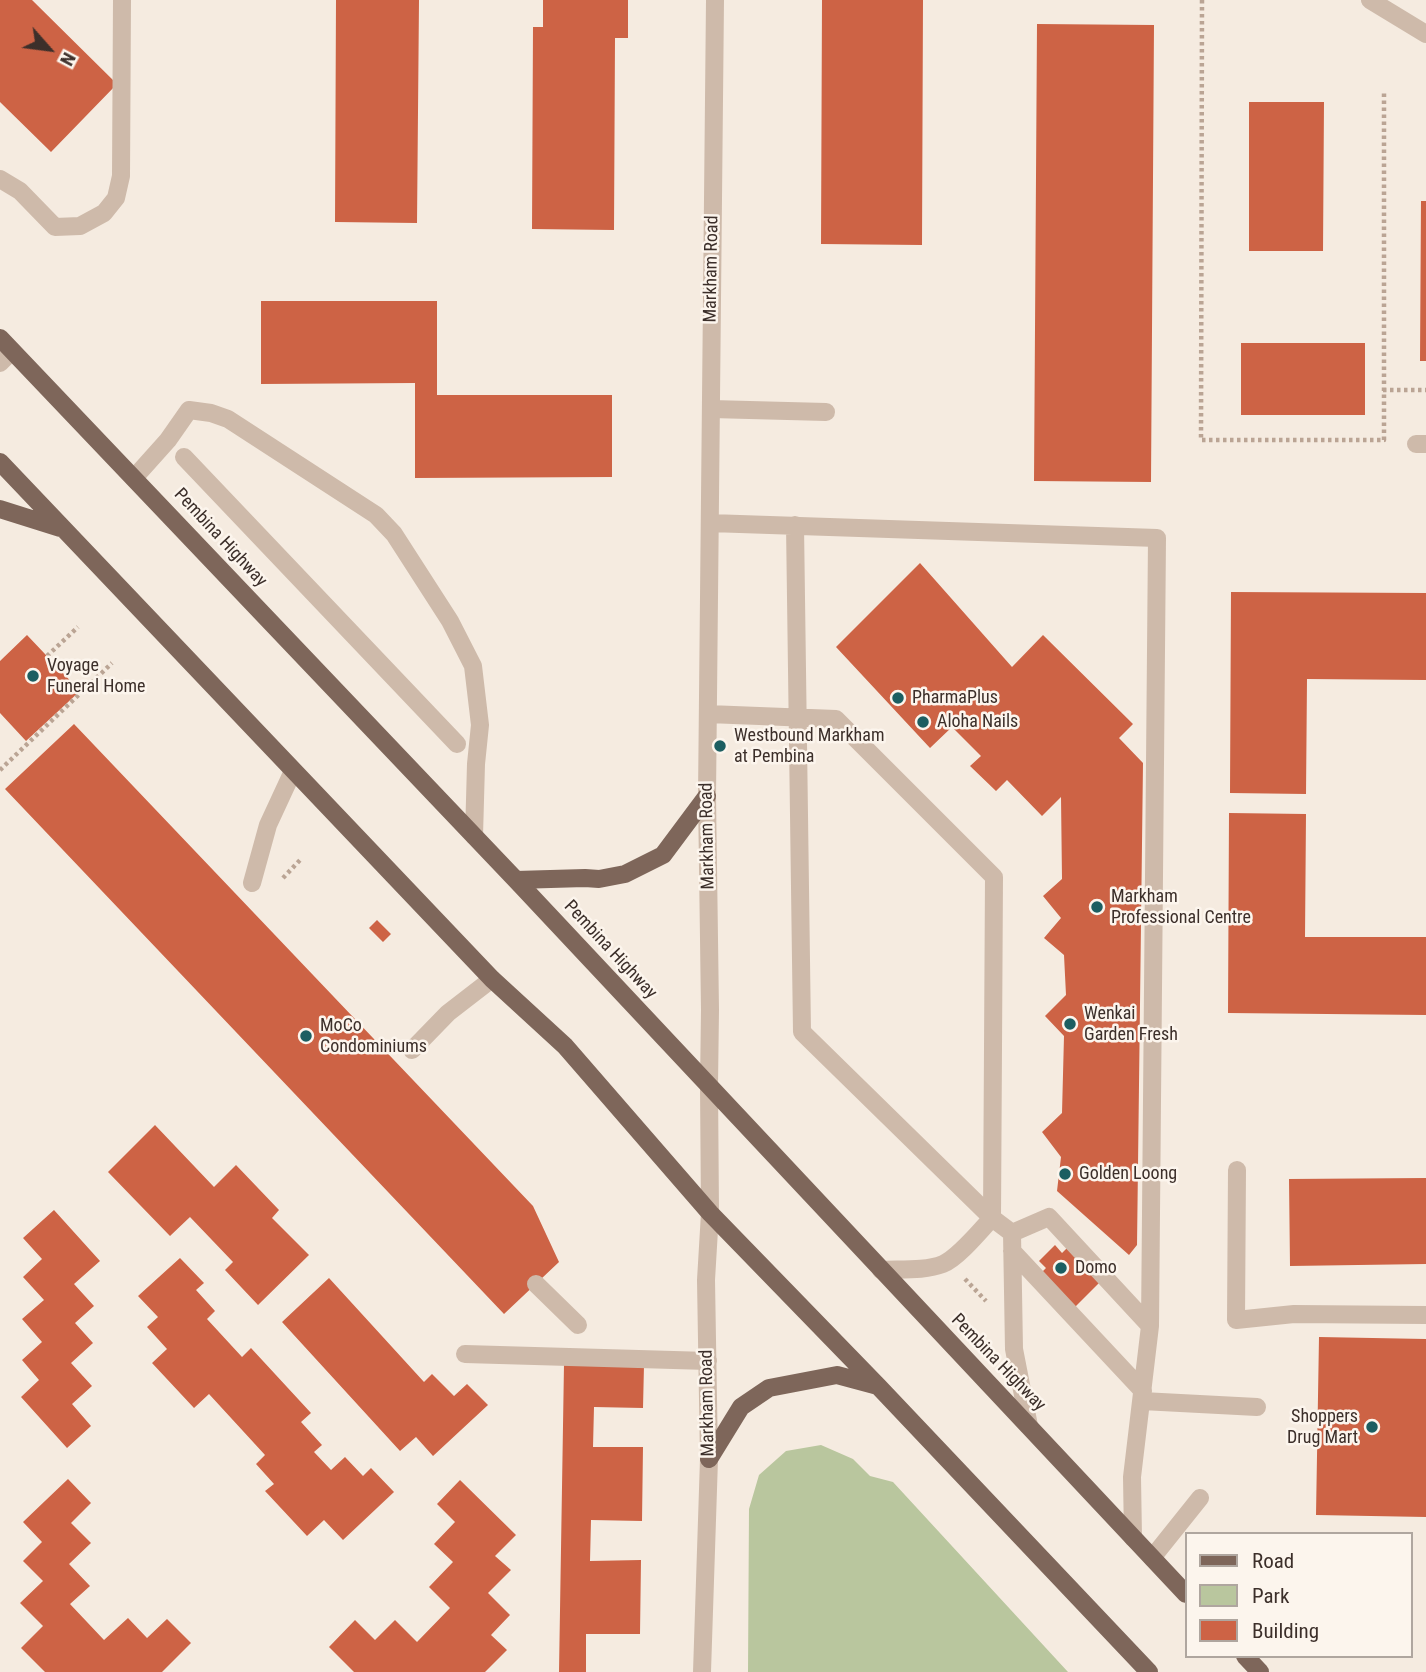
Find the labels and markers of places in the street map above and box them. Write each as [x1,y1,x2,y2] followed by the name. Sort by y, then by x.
[47,655,146,698] place label: Voyage Funeral Home
[25,668,41,684] marker: Voyage Funeral Home
[912,687,998,709] place label: PharmaPlus
[890,690,906,706] marker: PharmaPlus
[937,711,1018,733] place label: Aloha Nails
[915,714,931,730] marker: Aloha Nails
[734,725,884,768] place label: Westbound Markham at Pembina
[712,738,728,754] marker: Westbound Markham at Pembina
[1111,886,1251,928] place label: Markham Professional Centre
[1089,899,1105,915] marker: Markham Professional Centre
[1084,1003,1178,1046] place label: Wenkai Garden Fresh
[320,1015,427,1058] place label: MoCo Condominiums
[1062,1016,1078,1032] marker: Wenkai Garden Fresh
[298,1028,314,1044] marker: MoCo Condominiums
[1079,1163,1177,1185] place label: Golden Loong
[1057,1166,1073,1182] marker: Golden Loong
[1075,1257,1117,1279] place label: Domo
[1053,1260,1069,1276] marker: Domo
[1287,1406,1358,1448] place label: Shoppers Drug Mart
[1364,1419,1380,1435] marker: Shoppers Drug Mart

